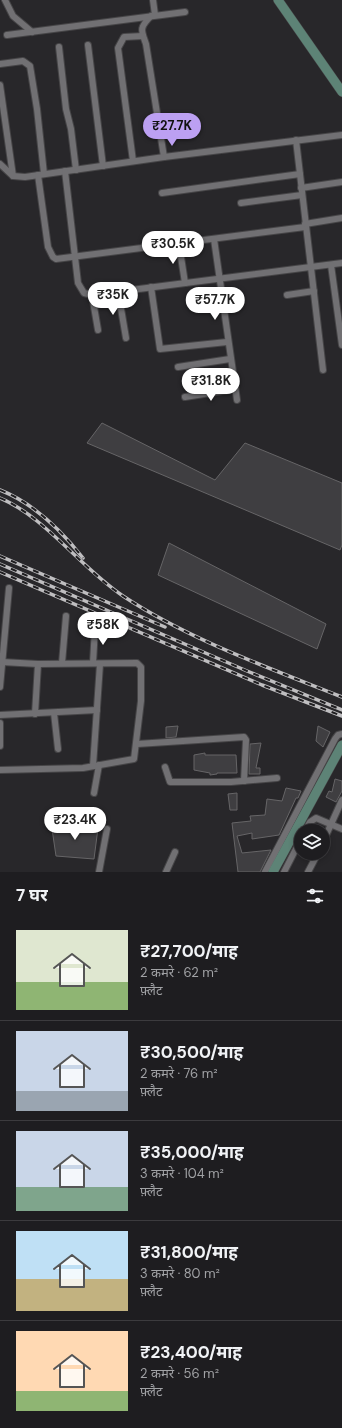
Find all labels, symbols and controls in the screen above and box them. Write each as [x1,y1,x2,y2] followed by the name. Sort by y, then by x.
[139,113,205,147] pin: ₹27.7K
[152,117,192,134] text: ₹27.7K
[140,231,206,265] pin: ₹30.5K
[151,235,195,252] text: ₹30.5K
[89,282,137,316] pin: ₹35K
[97,286,129,303] text: ₹35K
[182,287,248,321] pin: ₹57.7K
[195,291,235,308] text: ₹57.7K
[178,368,244,402] pin: ₹31.8K
[191,372,231,389] text: ₹31.8K
[79,612,127,646] pin: ₹58K
[87,616,119,633] text: ₹58K
[42,807,108,841] pin: ₹23.4K
[53,811,97,828] text: ₹23.4K
[294,824,330,860] map controls
[294,824,330,860] button: layers
[16,884,48,906] text: 7 घर
[304,885,326,907] icon: filters
[140,940,238,962] text: ₹27,700/माह
[48,946,96,994] icon: home
[140,964,218,981] text: 2 कमरे · 62 m²
[140,982,163,999] text: फ़्लैट
[140,1041,243,1063] text: ₹30,500/माह
[48,1047,96,1095] icon: home
[140,1065,218,1082] text: 2 कमरे · 76 m²
[140,1083,163,1100] text: फ़्लैट
[140,1141,244,1163] text: ₹35,000/माह
[48,1147,96,1195] icon: home
[140,1165,224,1182] text: 3 कमरे · 104 m²
[140,1183,163,1200] text: फ़्लैट
[140,1241,238,1263] text: ₹31,800/माह
[48,1247,96,1295] icon: home
[140,1265,220,1282] text: 3 कमरे · 80 m²
[140,1283,163,1300] text: फ़्लैट
[140,1341,242,1363] text: ₹23,400/माह
[48,1347,96,1395] icon: home
[140,1365,219,1382] text: 2 कमरे · 56 m²
[140,1383,163,1400] text: फ़्लैट

